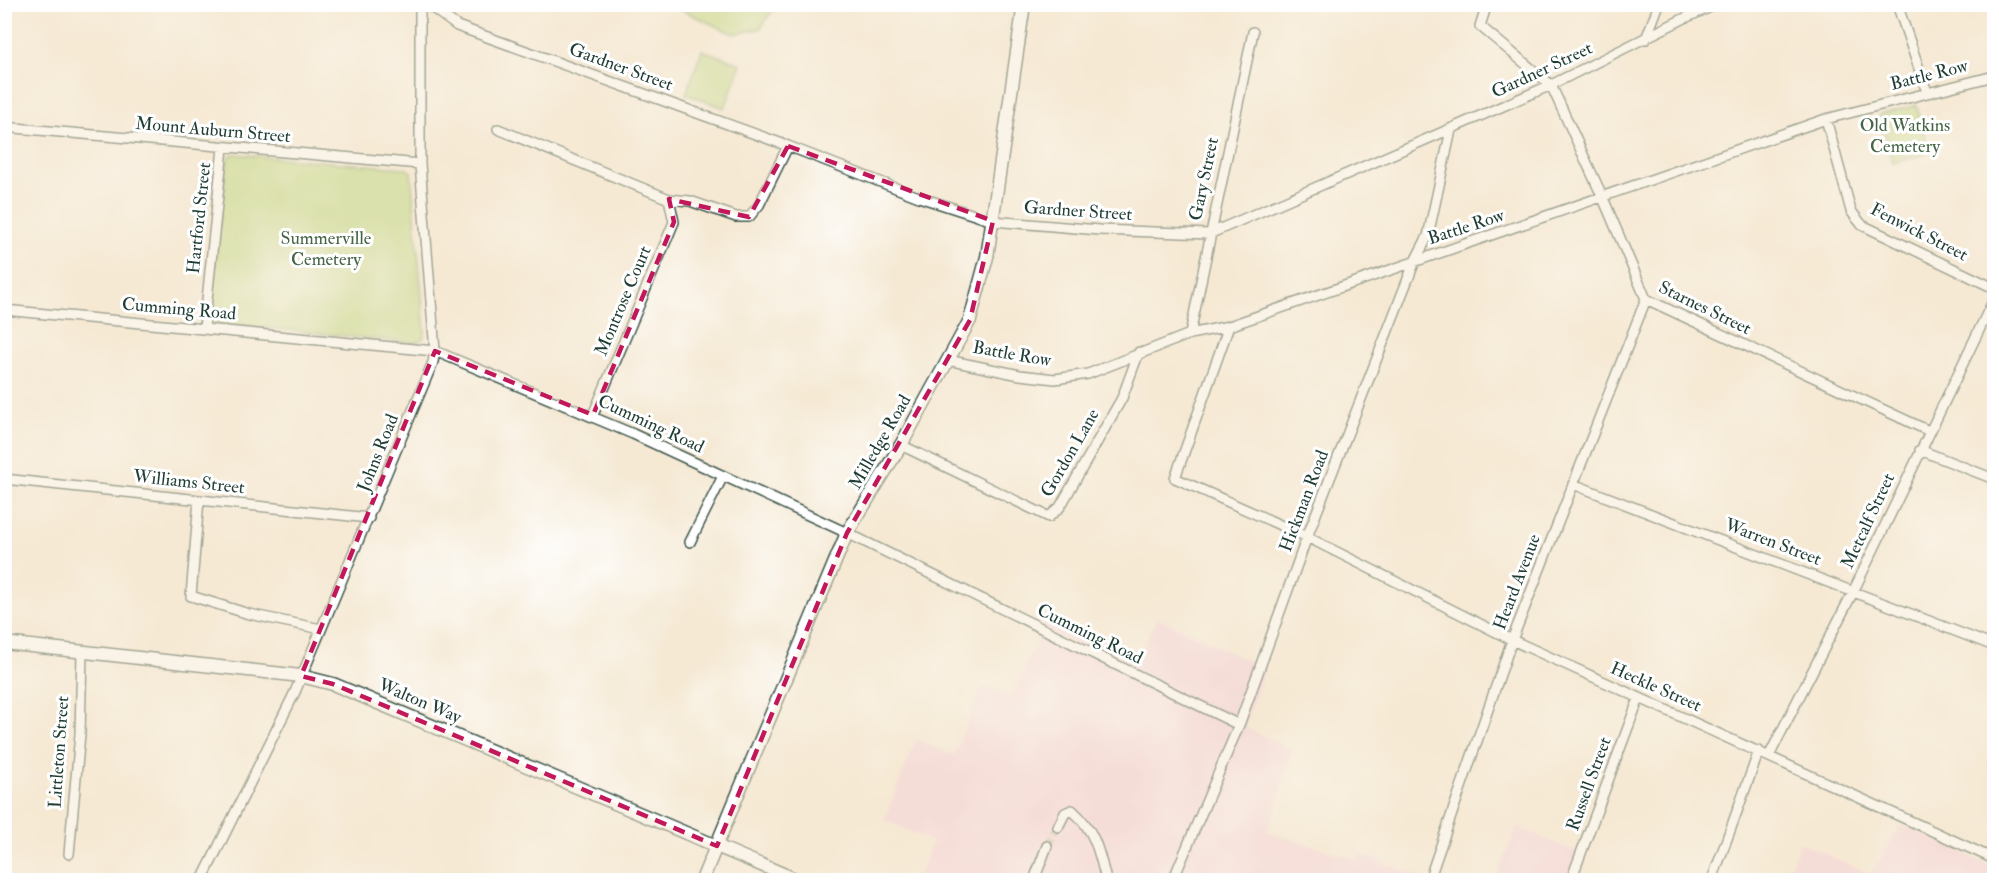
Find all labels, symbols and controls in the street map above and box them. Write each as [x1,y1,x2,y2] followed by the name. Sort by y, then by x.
[1488,37,1596,103] street label: Gardner Street
[566,38,676,96] street label: Gardner Street
[1888,54,1971,96] street label: Battle Row
[134,112,292,148] street label: Mount Auburn Street
[1860,114,1950,158] park label: Old Watkins Cemetery
[1184,135,1224,223] street label: Gary Street
[182,161,216,275] street label: Hartford Street
[1023,196,1133,226] street label: Gardner Street
[1866,198,1972,266] street label: Fenwick Street
[1425,204,1508,250] street label: Battle Row
[281,227,372,271] park label: Summerville Cemetery
[590,242,657,359] street label: Montrose Court
[1655,276,1755,340] street label: Starnes Street
[121,293,237,325] street label: Cumming Road
[971,336,1054,372] street label: Battle Row
[594,389,708,459] street label: Cumming Road
[844,390,916,493] street label: Milledge Road
[1035,404,1105,501] street label: Gordon Lane
[352,411,404,496] street label: Johns Road
[1274,447,1334,555] street label: Hickman Road
[131,465,246,499] street label: Williams Street
[1836,469,1900,572] street label: Metcalf Street
[1721,513,1825,571] street label: Warren Street
[1488,530,1546,633] street label: Heard Avenue
[1033,599,1147,670] street label: Cumming Road
[1607,657,1705,717] street label: Heckle Street
[374,673,466,729] street label: Walton Way
[44,695,74,809] street label: Littleton Street
[1561,734,1617,834] street label: Russell Street

